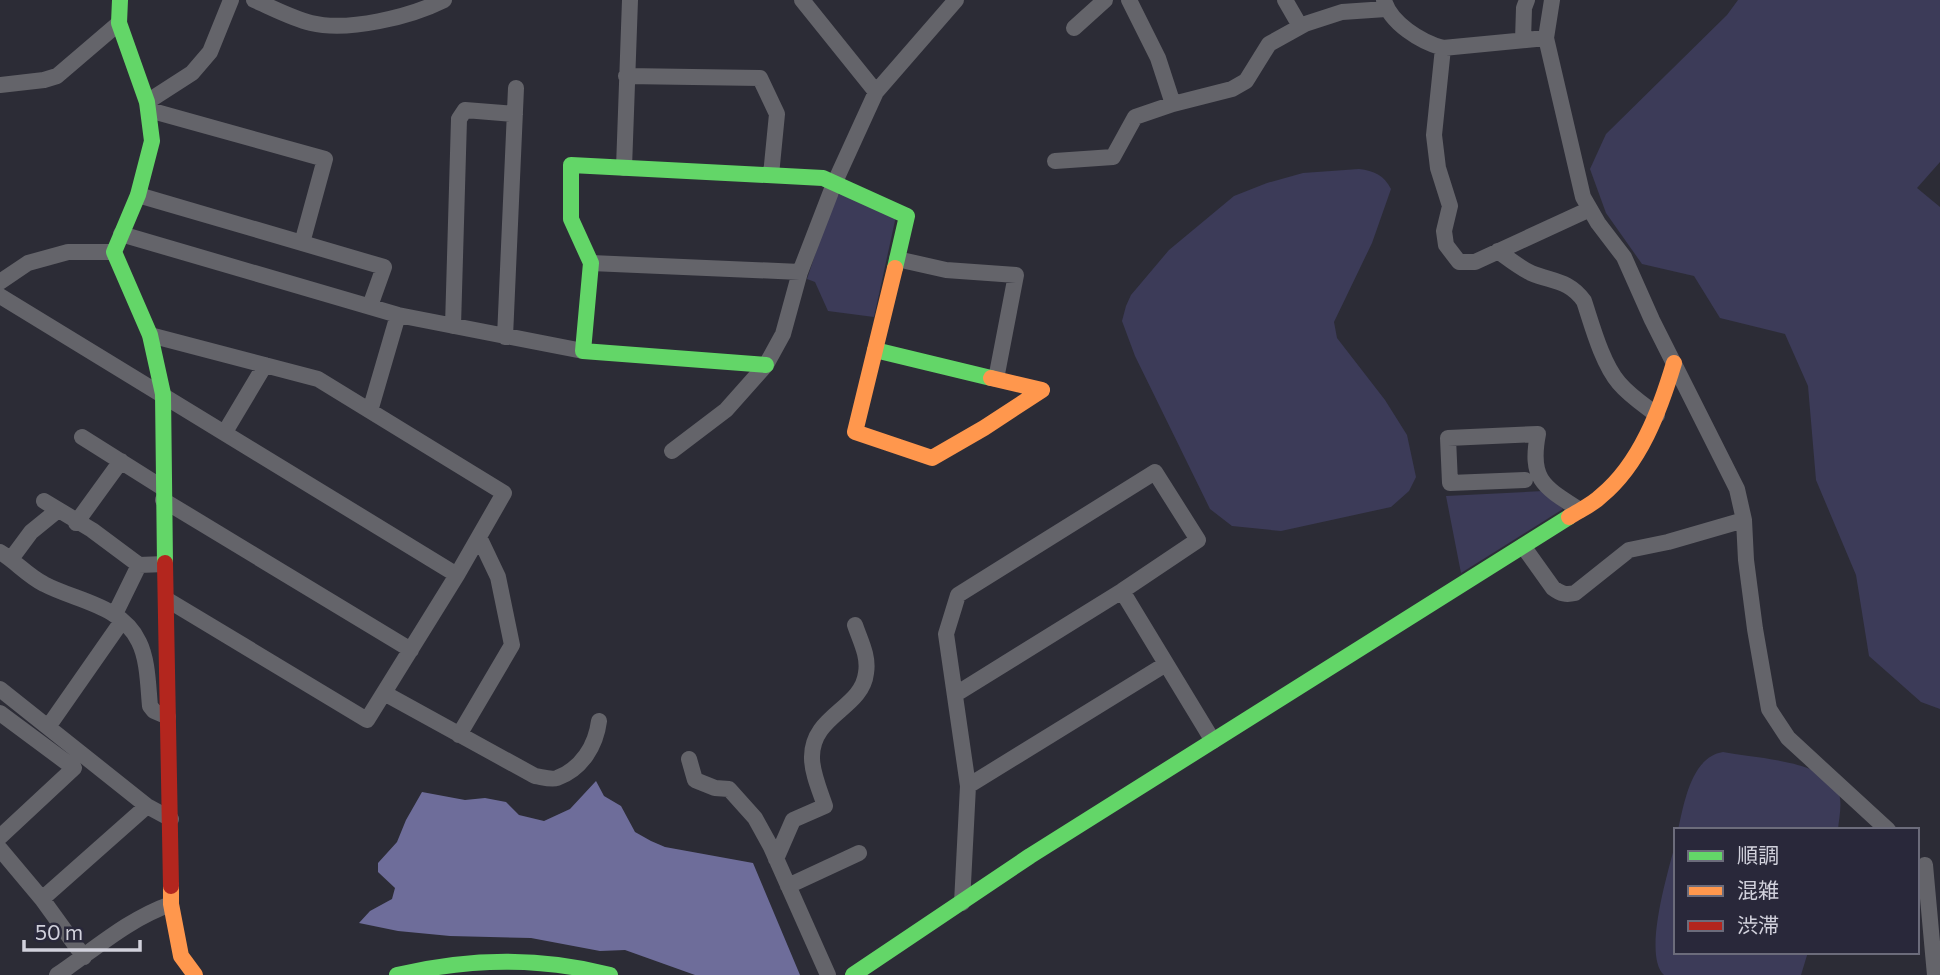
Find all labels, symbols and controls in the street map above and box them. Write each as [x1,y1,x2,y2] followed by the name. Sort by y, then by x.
[1674,828,1919,954] legend
[1737,842,1779,867] text: 順調
[1737,877,1779,902] text: 混雑
[24,908,140,952] scale bar
[1737,912,1779,937] text: 渋滞
[35,919,83,944] text: 50 m

